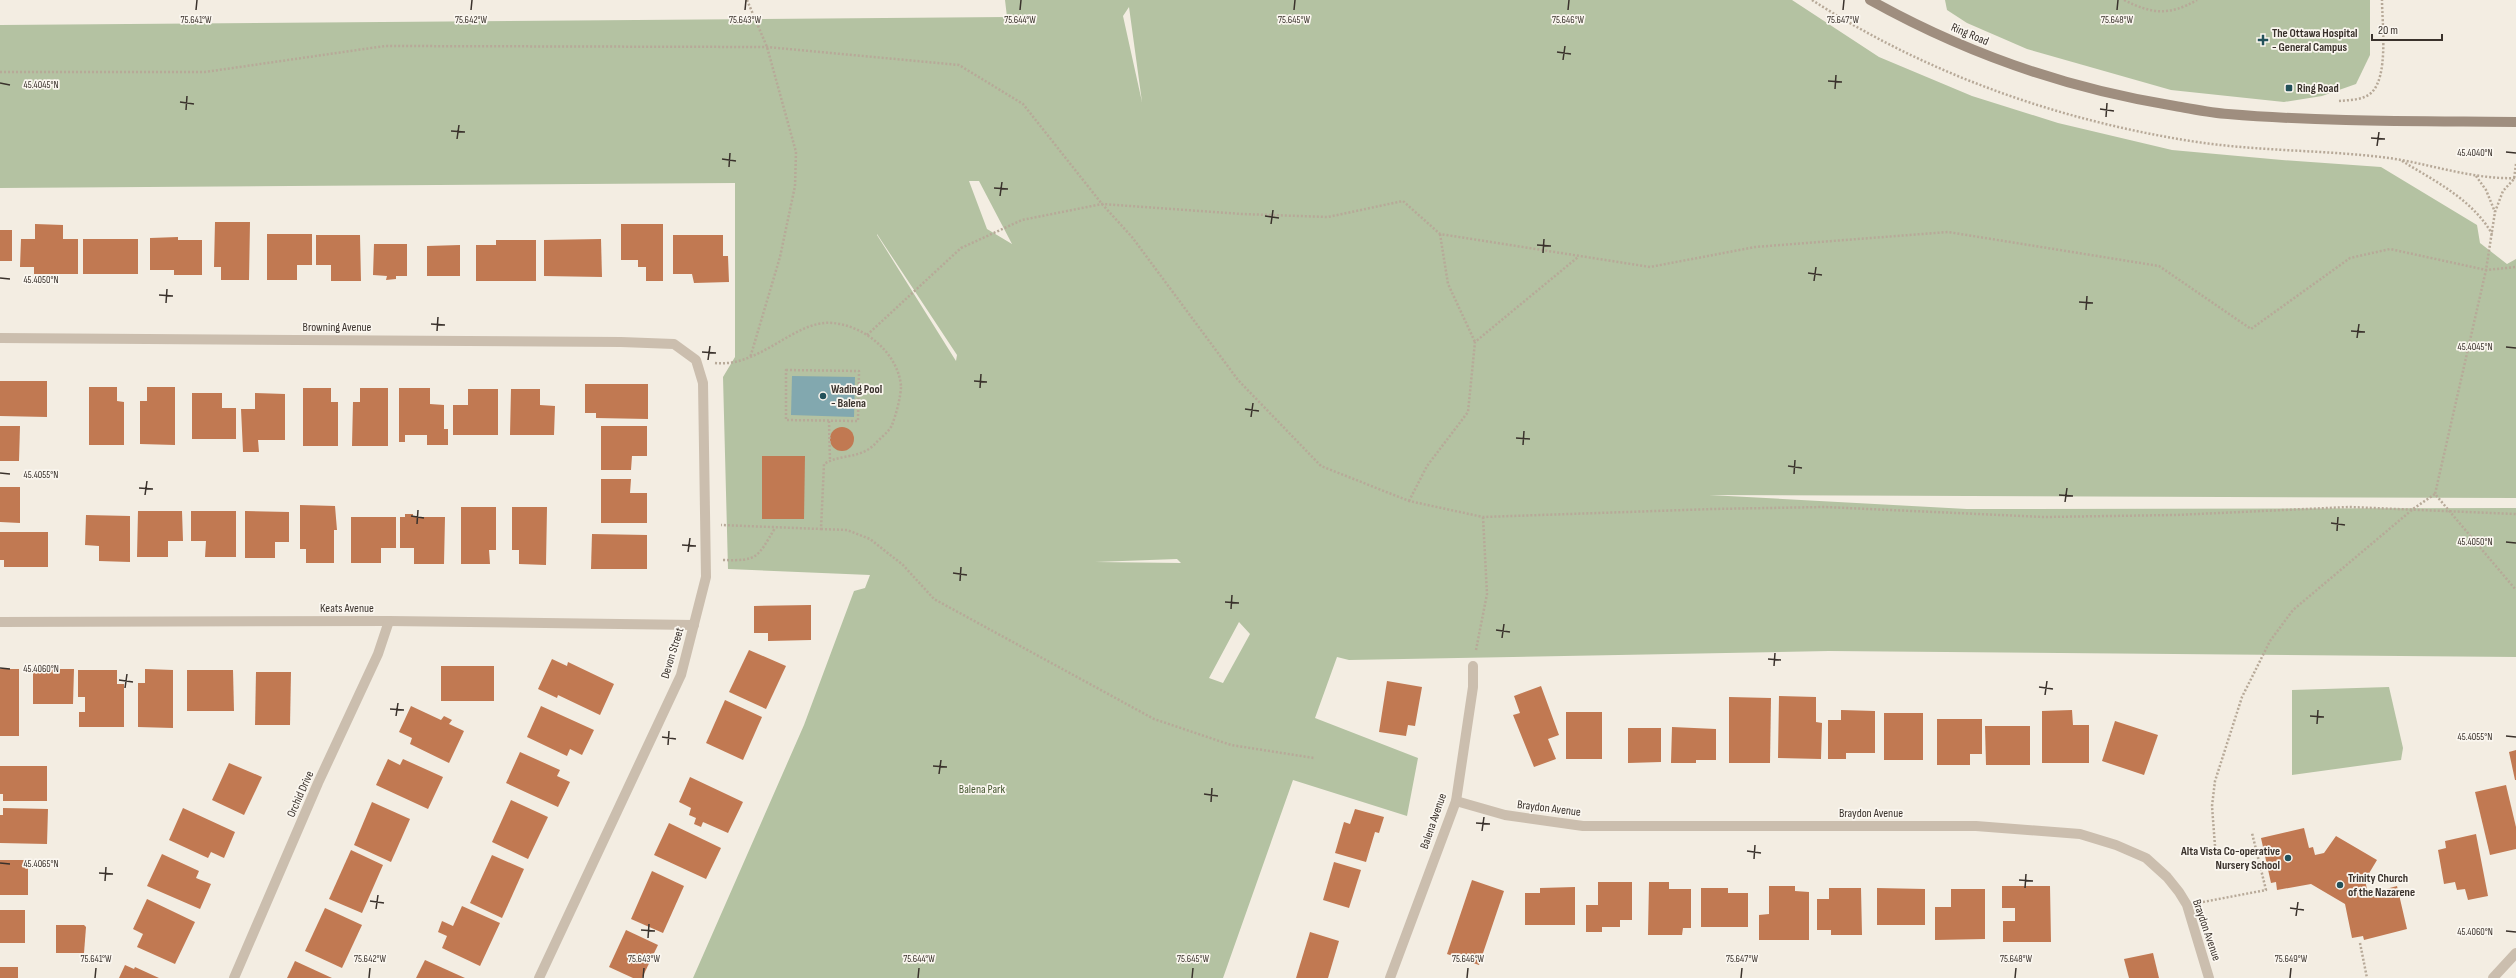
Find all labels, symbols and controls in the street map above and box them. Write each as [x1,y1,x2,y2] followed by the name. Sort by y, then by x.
[181,14,212,26] text: 75.641°W
[455,14,488,26] text: 75.642°W
[729,14,762,26] text: 75.643°W
[1004,14,1036,26] text: 75.644°W
[1278,14,1310,26] text: 75.645°W
[1552,14,1585,26] text: 75.646°W
[1827,14,1860,26] text: 75.647°W
[2101,14,2134,26] text: 75.648°W
[2372,16,2442,42] scale bar
[1949,20,1991,49] street label: Ring Road
[2378,23,2398,38] text: 20 m
[2272,26,2358,55] place label: The Ottawa Hospital - General Campus
[2257,34,2269,46] marker: The Ottawa Hospital - General Campus
[24,79,59,91] text: 45.4045°N
[2297,81,2339,96] place label: Ring Road
[2284,83,2294,93] marker: Ring Road
[2457,147,2493,159] text: 45.4040°N
[23,274,59,286] text: 45.4050°N
[303,320,372,335] street label: Browning Avenue
[2458,341,2493,353] text: 45.4045°N
[831,382,882,411] place label: Wading Pool - Balena
[818,391,828,401] marker: Wading Pool - Balena
[24,469,58,481] text: 45.4055°N
[2457,536,2493,548] text: 45.4050°N
[320,601,374,616] street label: Keats Avenue
[658,626,687,680] street label: Devon Street
[23,663,59,675] text: 45.4060°N
[2458,731,2492,743] text: 45.4055°N
[284,769,317,820] street label: Orchid Drive
[959,782,1006,797] park label: Balena Park
[1417,791,1450,851] street label: Balena Avenue
[1516,797,1582,820] street label: Braydon Avenue
[1839,806,1903,821] street label: Braydon Avenue
[2180,844,2280,873] place label: Alta Vista Co-operative Nursery School
[2283,853,2293,863] marker: Alta Vista Co-operative Nursery School
[23,858,59,870] text: 45.4065°N
[2348,871,2415,900] place label: Trinity Church of the Nazarene
[2335,880,2345,890] marker: Trinity Church of the Nazarene
[2189,897,2224,963] street label: Braydon Avenue
[2457,926,2493,938] text: 45.4060°N
[81,953,112,965] text: 75.641°W
[354,953,387,965] text: 75.642°W
[628,953,661,965] text: 75.643°W
[903,953,935,965] text: 75.644°W
[1177,953,1209,965] text: 75.645°W
[1452,953,1485,965] text: 75.646°W
[1726,953,1759,965] text: 75.647°W
[2000,953,2033,965] text: 75.648°W
[2275,953,2308,965] text: 75.649°W

